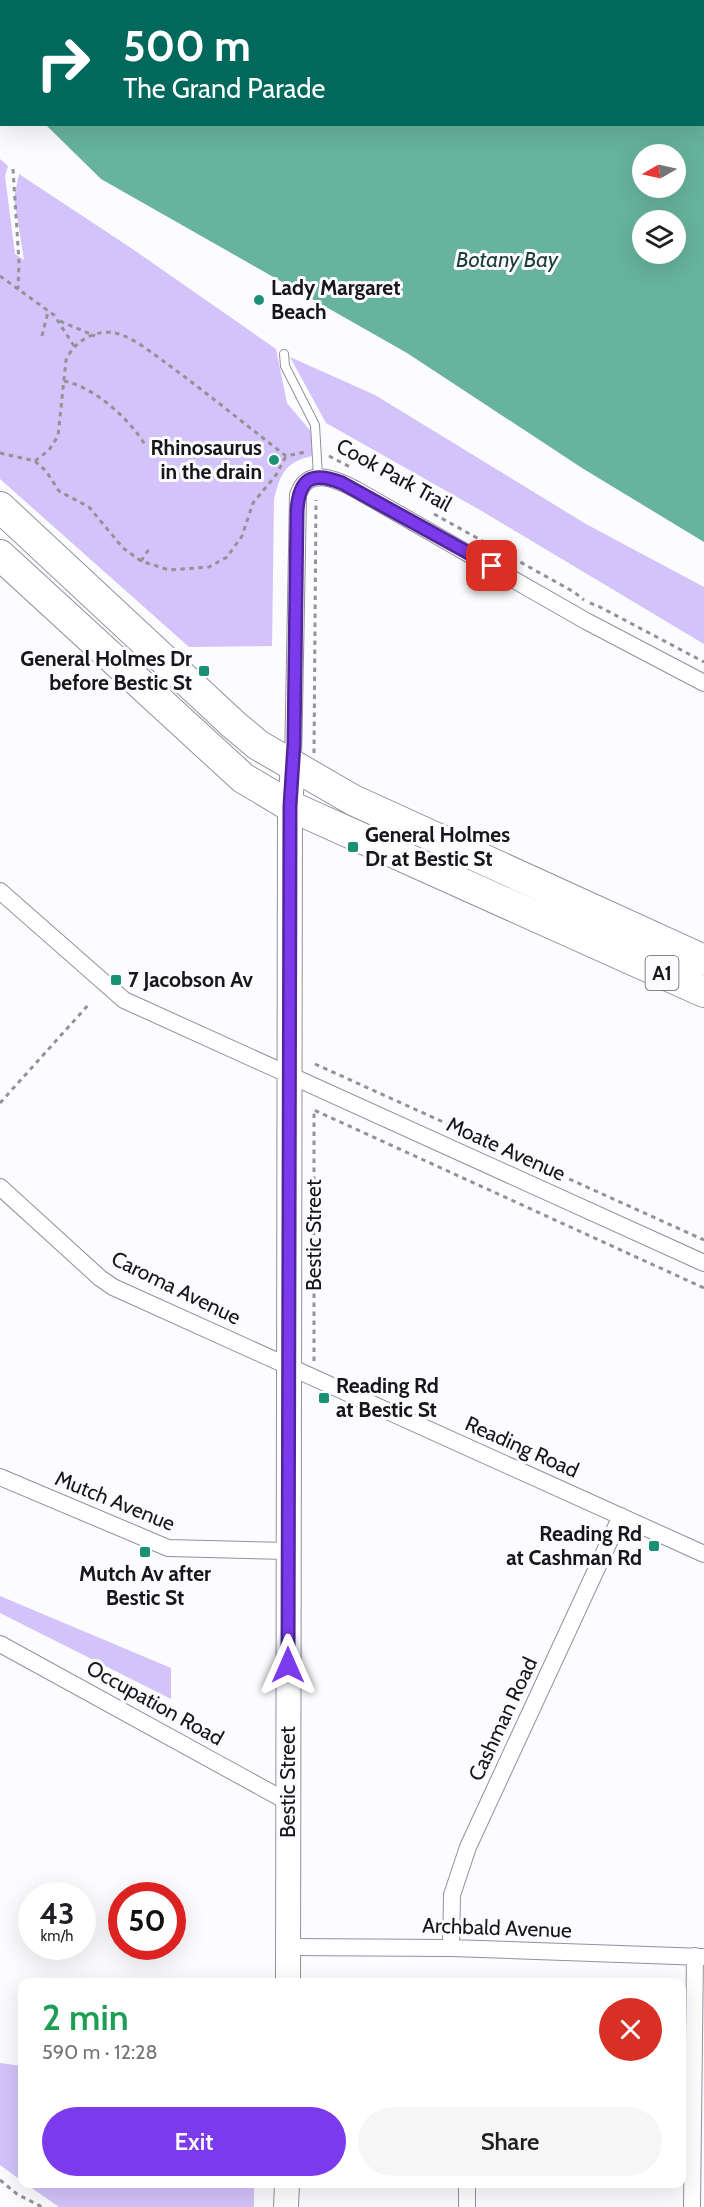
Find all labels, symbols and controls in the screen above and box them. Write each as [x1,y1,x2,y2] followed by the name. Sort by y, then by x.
[123,20,251,72] text: 500 m
[24,24,102,102] icon: right
[123,72,325,105] text: The Grand Parade
[632,144,686,198] north arrow
[632,144,686,264] map controls
[632,210,686,264] button: layers
[456,246,559,273] water label: Botany Bay
[271,275,400,324] place label: Lady Margaret Beach
[252,293,266,307] marker: Lady Margaret Beach
[332,433,456,516] street label: Cook Park Trail
[151,435,262,484] place label: Rhinosaurus in the drain
[267,453,281,467] marker: Rhinosaurus in the drain
[466,540,517,591] pin
[475,549,508,582] icon: arrive
[20,646,192,695] place label: General Holmes Dr before Bestic St
[197,664,211,678] marker: General Holmes Dr before Bestic St
[365,822,510,871] place label: General Holmes Dr at Bestic St
[346,840,360,854] marker: General Holmes Dr at Bestic St
[646,956,678,990] road number: A1
[128,967,254,992] place label: 7 Jacobson Av
[109,973,123,987] marker: 7 Jacobson Av
[443,1111,570,1186] street label: Moate Avenue
[301,1179,326,1291] street label: Bestic Street
[107,1245,245,1330] street label: Caroma Avenue
[336,1373,439,1422] place label: Reading Rd at Bestic St
[317,1391,331,1405] marker: Reading Rd at Bestic St
[462,1410,583,1483] street label: Reading Road
[52,1465,179,1536] street label: Mutch Avenue
[506,1521,642,1570] place label: Reading Rd at Cashman Rd
[647,1539,661,1553] marker: Reading Rd at Cashman Rd
[138,1545,152,1559] marker: Mutch Av after Bestic St
[79,1561,211,1610] place label: Mutch Av after Bestic St
[256,1633,320,1697] position arrow
[463,1653,542,1785] street label: Cashman Road
[82,1655,228,1750] street label: Occupation Road
[275,1726,300,1838] street label: Bestic Street
[108,1882,186,1960] speed limit sign: 50
[40,1895,74,1932] text: 43
[422,1912,573,1943] street label: Archbald Avenue
[41,1927,73,1945] text: km/h
[42,1995,129,2039] text: 2 min
[599,1998,662,2061] button: close
[42,2040,158,2064] text: 590 m · 12:28
[42,2107,346,2176] button: Exit
[358,2107,662,2176] button: Share

